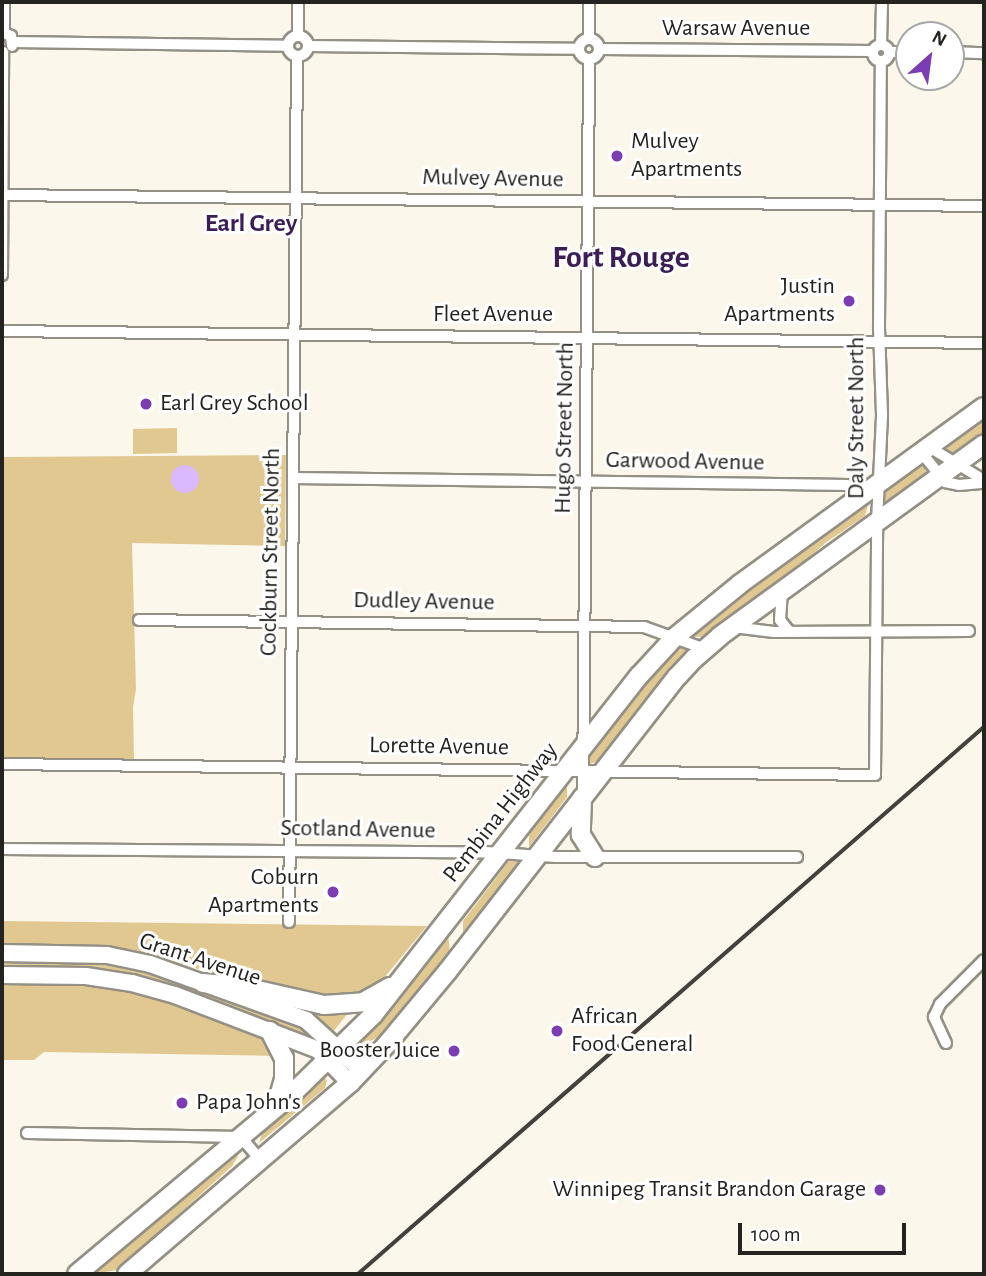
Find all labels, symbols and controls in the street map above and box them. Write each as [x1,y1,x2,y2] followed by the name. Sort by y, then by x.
[662,15,810,43] street label: Warsaw Avenue
[895,21,965,91] north arrow
[929,27,949,50] text: N
[631,128,742,184] place label: Mulvey Apartments
[609,148,625,164] marker: Mulvey Apartments
[422,163,564,195] street label: Mulvey Avenue
[205,208,297,240] district label: Earl Grey
[552,238,690,276] district label: Fort Rouge
[724,273,835,329] place label: Justin Apartments
[841,293,857,309] marker: Justin Apartments
[433,301,553,329] street label: Fleet Avenue
[843,337,871,499] street label: Daly Street North
[549,342,581,514] street label: Hugo Street North
[160,390,309,418] place label: Earl Grey School
[138,396,154,412] marker: Earl Grey School
[605,446,765,478] street label: Garwood Avenue
[255,448,287,656] street label: Cockburn Street North
[353,586,495,618] street label: Dudley Avenue
[369,731,509,763] street label: Lorette Avenue
[437,737,565,889] street label: Pembina Highway
[280,814,436,846] street label: Scotland Avenue
[208,864,319,920] place label: Coburn Apartments
[325,884,341,900] marker: Coburn Apartments
[136,927,264,993] street label: Grant Avenue
[571,1003,693,1059] place label: African Food General
[549,1023,565,1039] marker: African Food General
[319,1037,440,1065] place label: Booster Juice
[446,1043,462,1059] marker: Booster Juice
[196,1089,301,1117] place label: Papa John's
[174,1095,190,1111] marker: Papa John's
[552,1176,866,1204] place label: Winnipeg Transit Brandon Garage
[872,1182,888,1198] marker: Winnipeg Transit Brandon Garage
[741,1210,909,1254] scale bar
[751,1224,801,1245] text: 100 m

